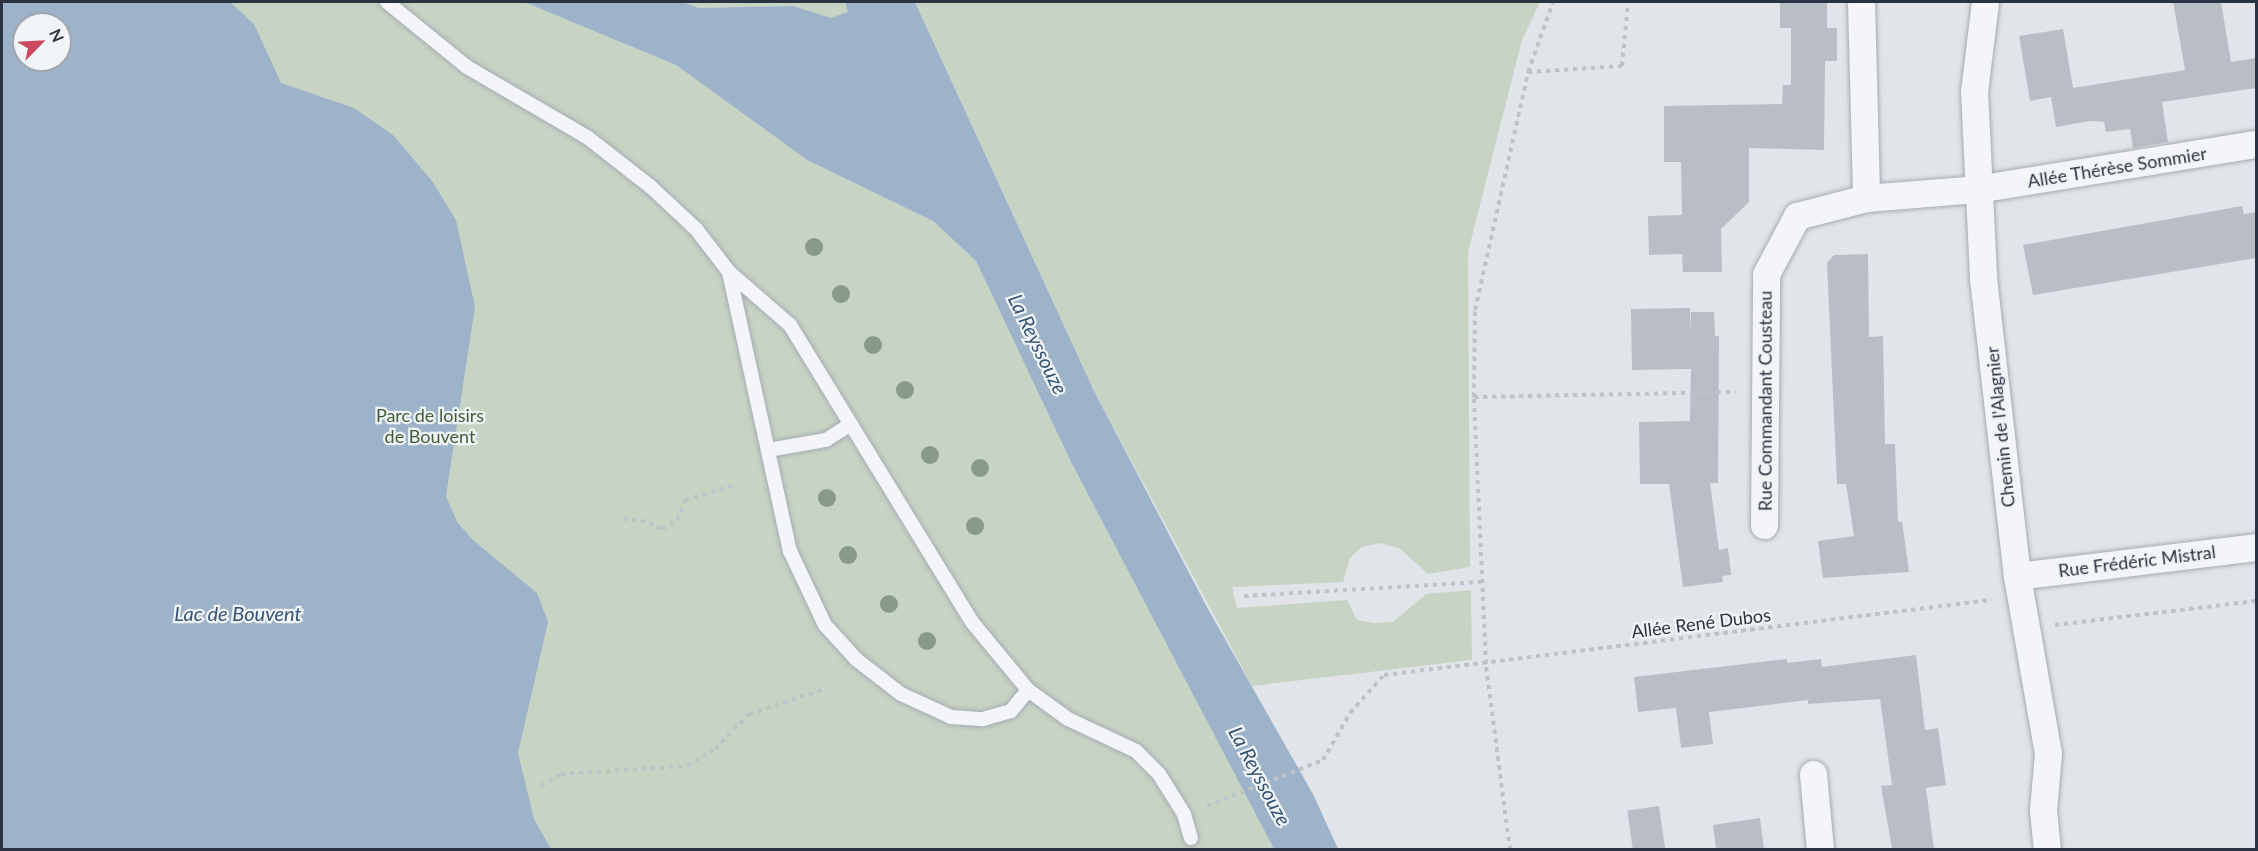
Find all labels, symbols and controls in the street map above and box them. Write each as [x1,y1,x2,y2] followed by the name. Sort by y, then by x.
[12,12,72,72] north arrow
[46,26,68,45] text: N
[2026,142,2208,192] street label: Allée Thérèse Sommier
[1003,290,1073,398] water label: La Reyssouze
[1754,291,1776,511] street label: Rue Commandant Cousteau
[1981,346,2019,508] street label: Chemin de l'Alagnier
[376,405,484,448] park label: Parc de loisirs de Bouvent
[2057,541,2217,581] street label: Rue Frédéric Mistral
[174,601,302,625] water label: Lac de Bouvent
[1630,604,1772,642] street label: Allée René Dubos
[1224,722,1296,830] water label: La Reyssouze

